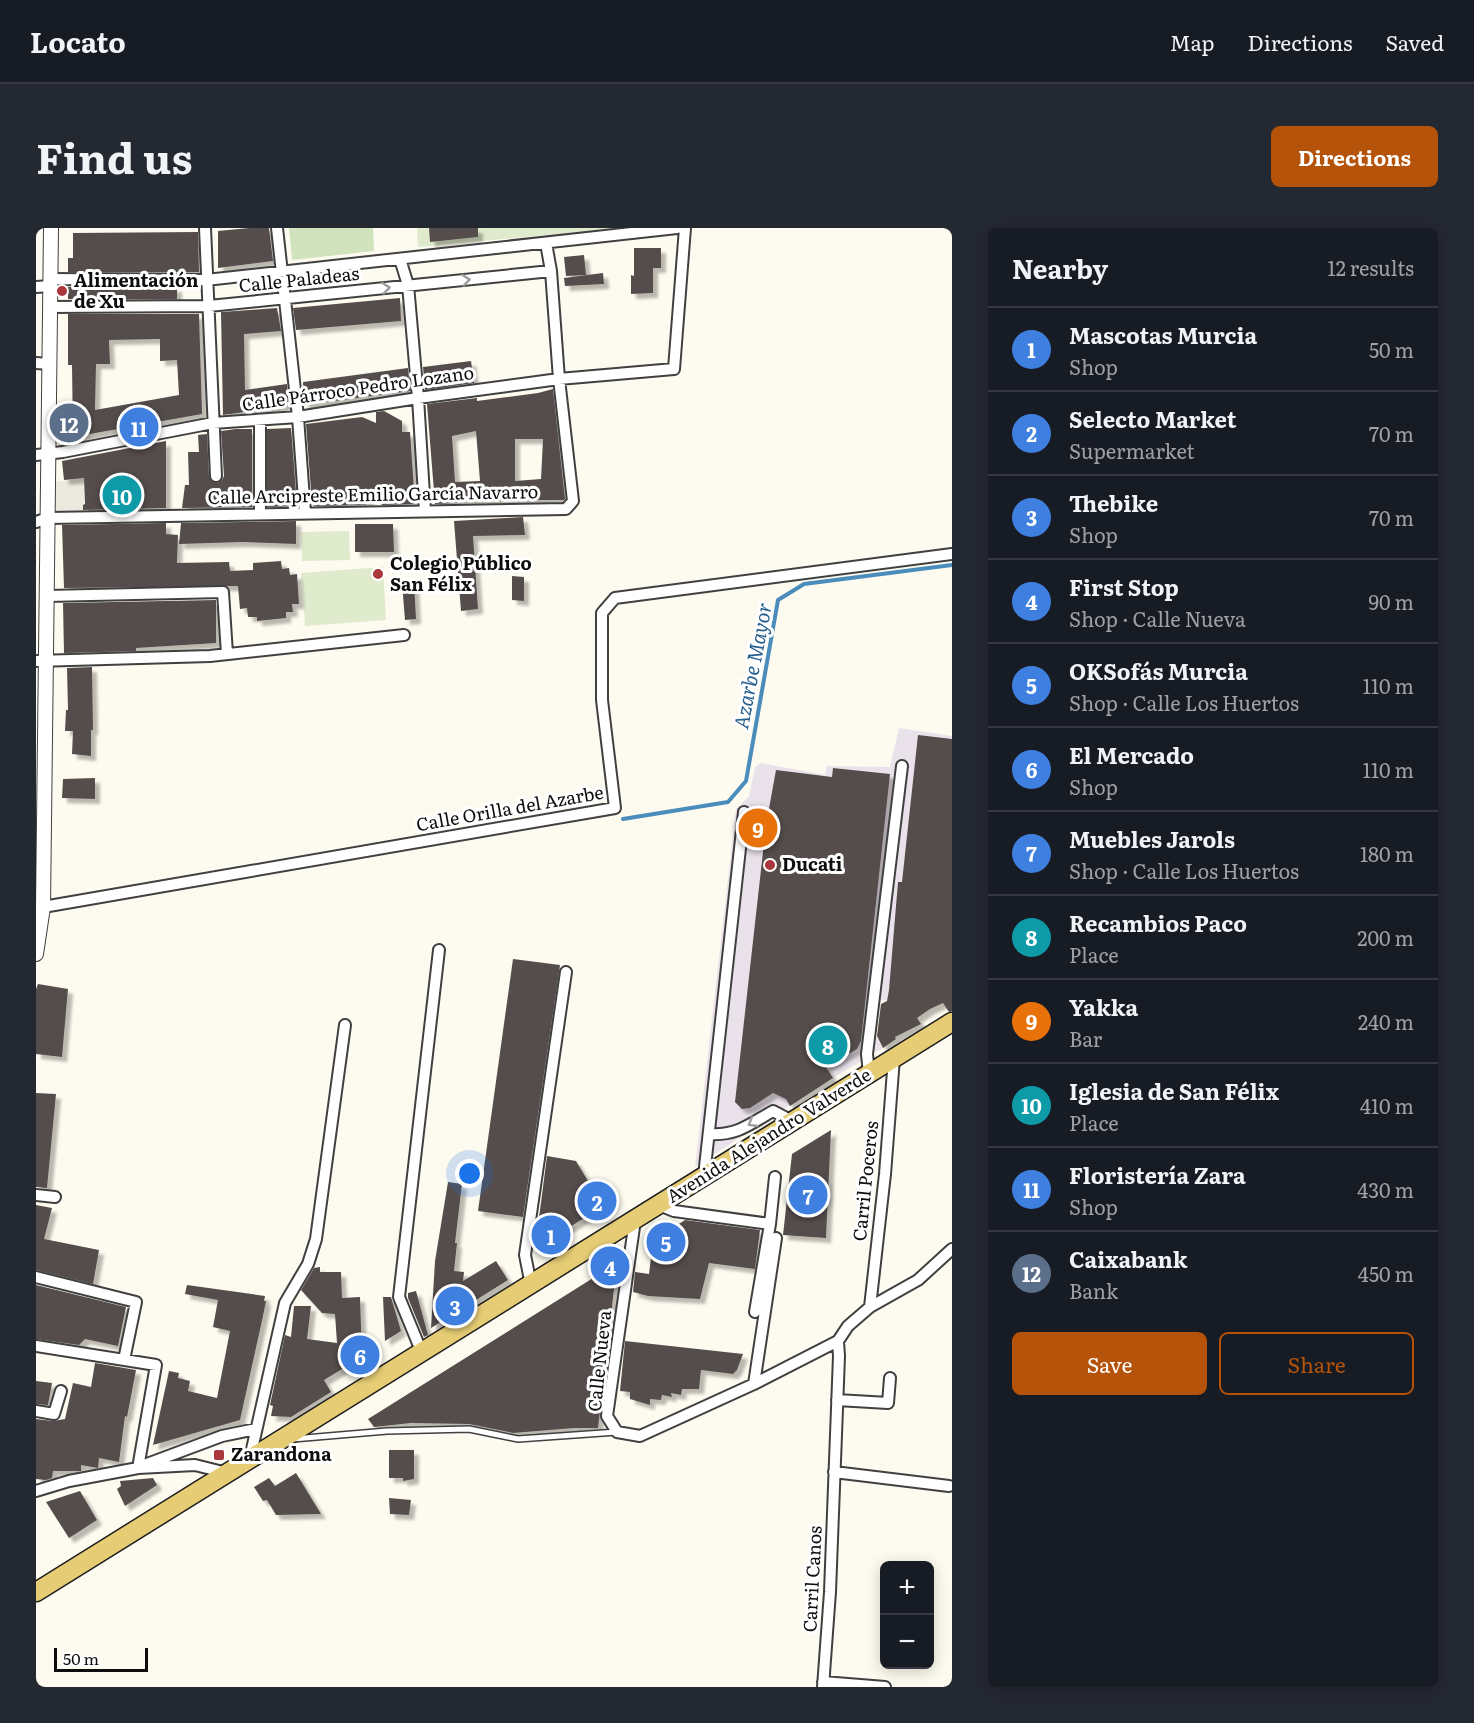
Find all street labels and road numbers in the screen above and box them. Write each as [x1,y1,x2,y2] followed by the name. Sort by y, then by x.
[237,259,360,298] street label: Calle Paladeas
[240,358,475,417] street label: Calle Párroco Pedro Lozano
[207,477,539,510] street label: Calle Arcipreste Emilio García Navarro
[414,778,606,837] street label: Calle Orilla del Azarbe
[661,1061,876,1209] street label: Avenida Alejandro Valverde
[845,1119,884,1242] street label: Carril Poceros
[580,1309,617,1413] street label: Calle Nueva
[795,1525,828,1633] street label: Carril Canos

